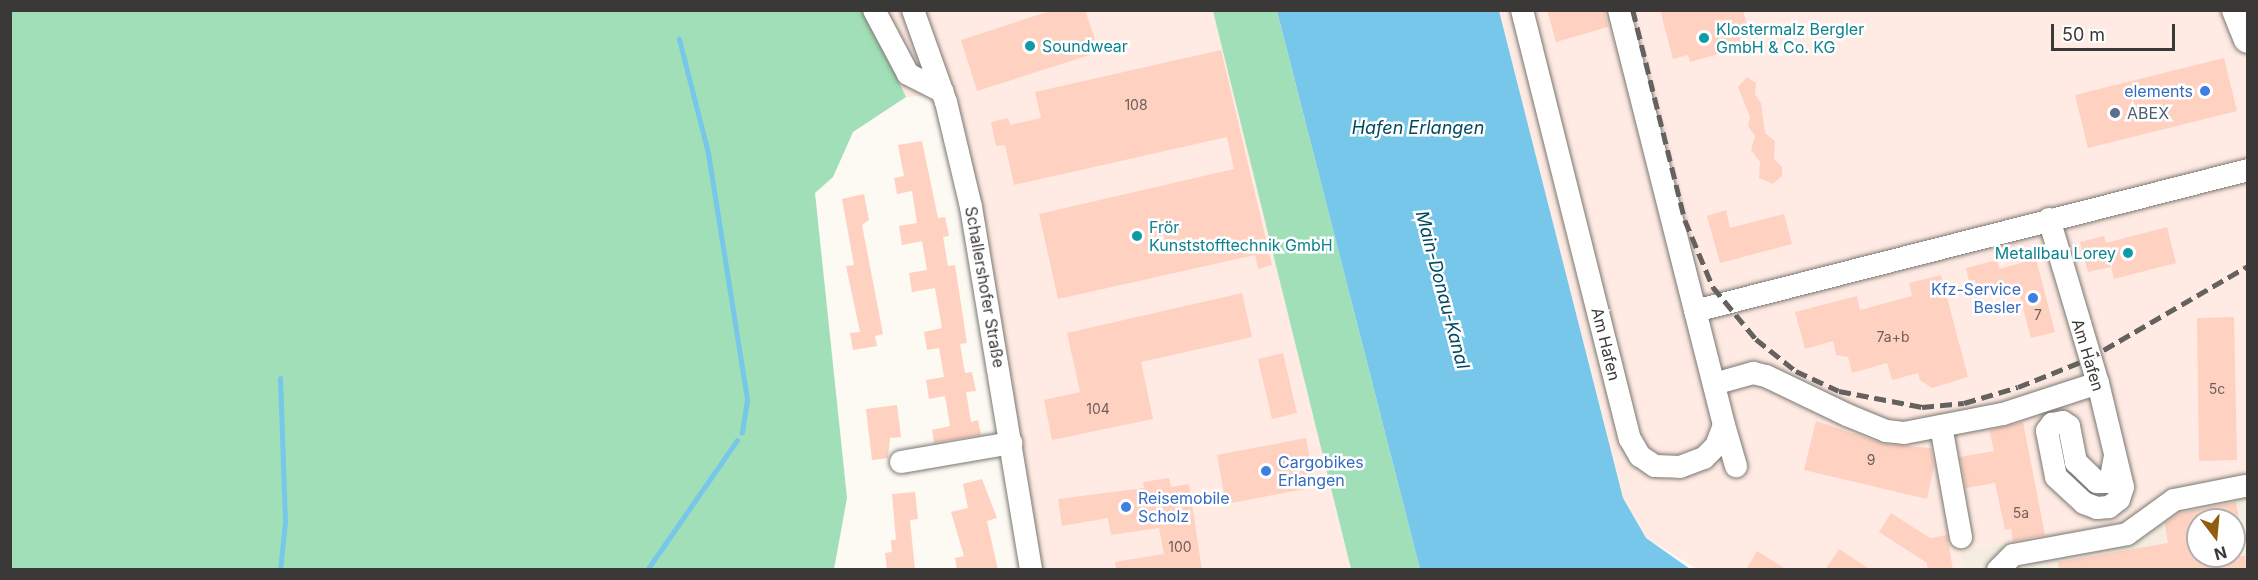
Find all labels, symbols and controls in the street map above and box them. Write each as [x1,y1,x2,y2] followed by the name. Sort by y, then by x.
[2054,12,2178,50] scale bar
[1716,19,1864,57] place label: Klostermalz Bergler GmbH & Co. KG
[2062,24,2105,45] text: 50 m
[1697,31,1711,45] marker: Klostermalz Bergler GmbH & Co. KG
[1042,36,1128,56] place label: Soundwear
[1023,39,1037,53] marker: Soundwear
[2124,81,2193,101] place label: elements
[2198,84,2212,98] marker: elements
[1124,97,1148,113] house number: 108
[2127,103,2169,123] place label: ABEX
[2108,106,2122,120] marker: ABEX
[1352,117,1484,139] water label: Hafen Erlangen
[961,205,1009,369] street label: Schallershofer Straße
[1410,209,1474,371] water label: Main-Donau-Kanal
[1149,217,1333,255] place label: Frör Kunststofftechnik GmbH
[1130,229,1144,243] marker: Frör Kunststofftechnik GmbH
[1995,243,2116,263] place label: Metallbau Lorey
[2121,246,2135,260] marker: Metallbau Lorey
[1931,279,2021,317] place label: Kfz-Service Besler
[2026,291,2040,305] marker: Kfz-Service Besler
[1588,305,1624,383] street label: Am Hafen
[2034,307,2042,323] house number: 7
[2068,316,2108,394] street label: Am Hafen
[1877,329,1909,345] house number: 7a+b
[2209,381,2225,397] house number: 5c
[1086,401,1110,417] house number: 104
[1278,452,1364,490] place label: Cargobikes Erlangen
[1867,452,1875,468] house number: 9
[1259,464,1273,478] marker: Cargobikes Erlangen
[1138,488,1230,526] place label: Reisemobile Scholz
[1119,500,1133,514] marker: Reisemobile Scholz
[2013,505,2029,521] house number: 5a
[2186,508,2246,568] north arrow
[1168,539,1192,555] house number: 100
[2212,542,2229,565] text: N

